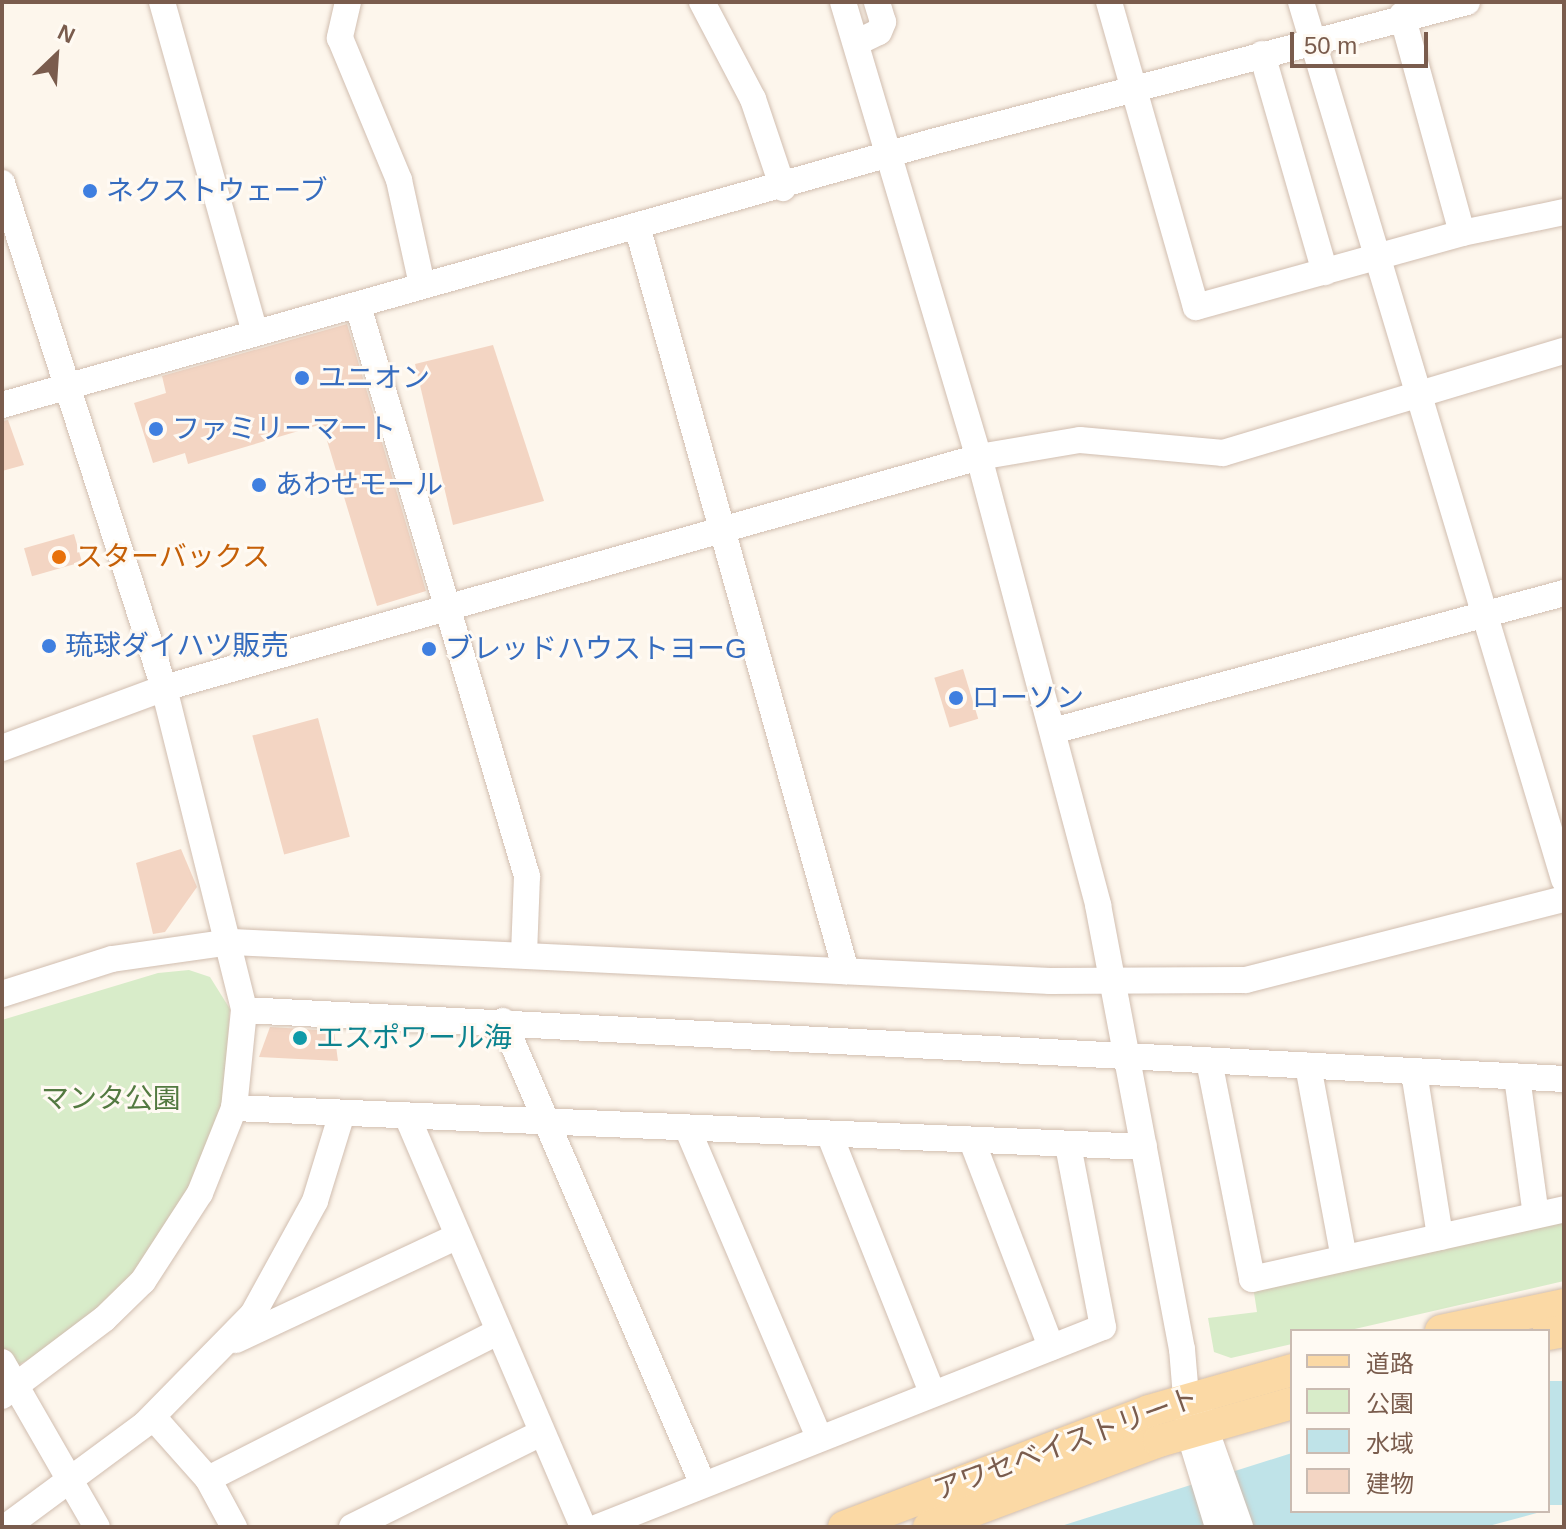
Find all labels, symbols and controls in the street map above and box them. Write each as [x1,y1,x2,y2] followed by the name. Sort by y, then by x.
[16,16,96,96] north arrow
[1294,16,1432,66] scale bar
[54,19,79,48] text: N
[1304,32,1357,59] text: 50 m
[106,174,330,208] place label: ネクストウェーブ
[81,182,99,200] marker: ネクストウェーブ
[318,361,430,395] place label: ユニオン
[293,369,311,387] marker: ユニオン
[172,412,396,446] place label: ファミリーマート
[147,420,165,438] marker: ファミリーマート
[275,468,443,502] place label: あわせモール
[250,476,268,494] marker: あわせモール
[75,540,271,574] place label: スターバックス
[50,548,68,566] marker: スターバックス
[65,629,289,663] place label: 琉球ダイハツ販売
[445,632,747,666] place label: ブレッドハウストヨーG
[40,637,58,655] marker: 琉球ダイハツ販売
[420,640,438,658] marker: ブレッドハウストヨーG
[972,681,1084,715] place label: ローソン
[947,689,965,707] marker: ローソン
[316,1021,512,1055] place label: エスポワール海
[291,1029,309,1047] marker: エスポワール海
[41,1082,181,1116] park label: マンタ公園
[1290,1329,1550,1513] legend
[1366,1350,1414,1377] text: 道路
[929,1380,1203,1508] street label: アワセベイストリート
[1366,1390,1414,1417] text: 公園
[1366,1430,1414,1457] text: 水域
[1366,1470,1414,1497] text: 建物

